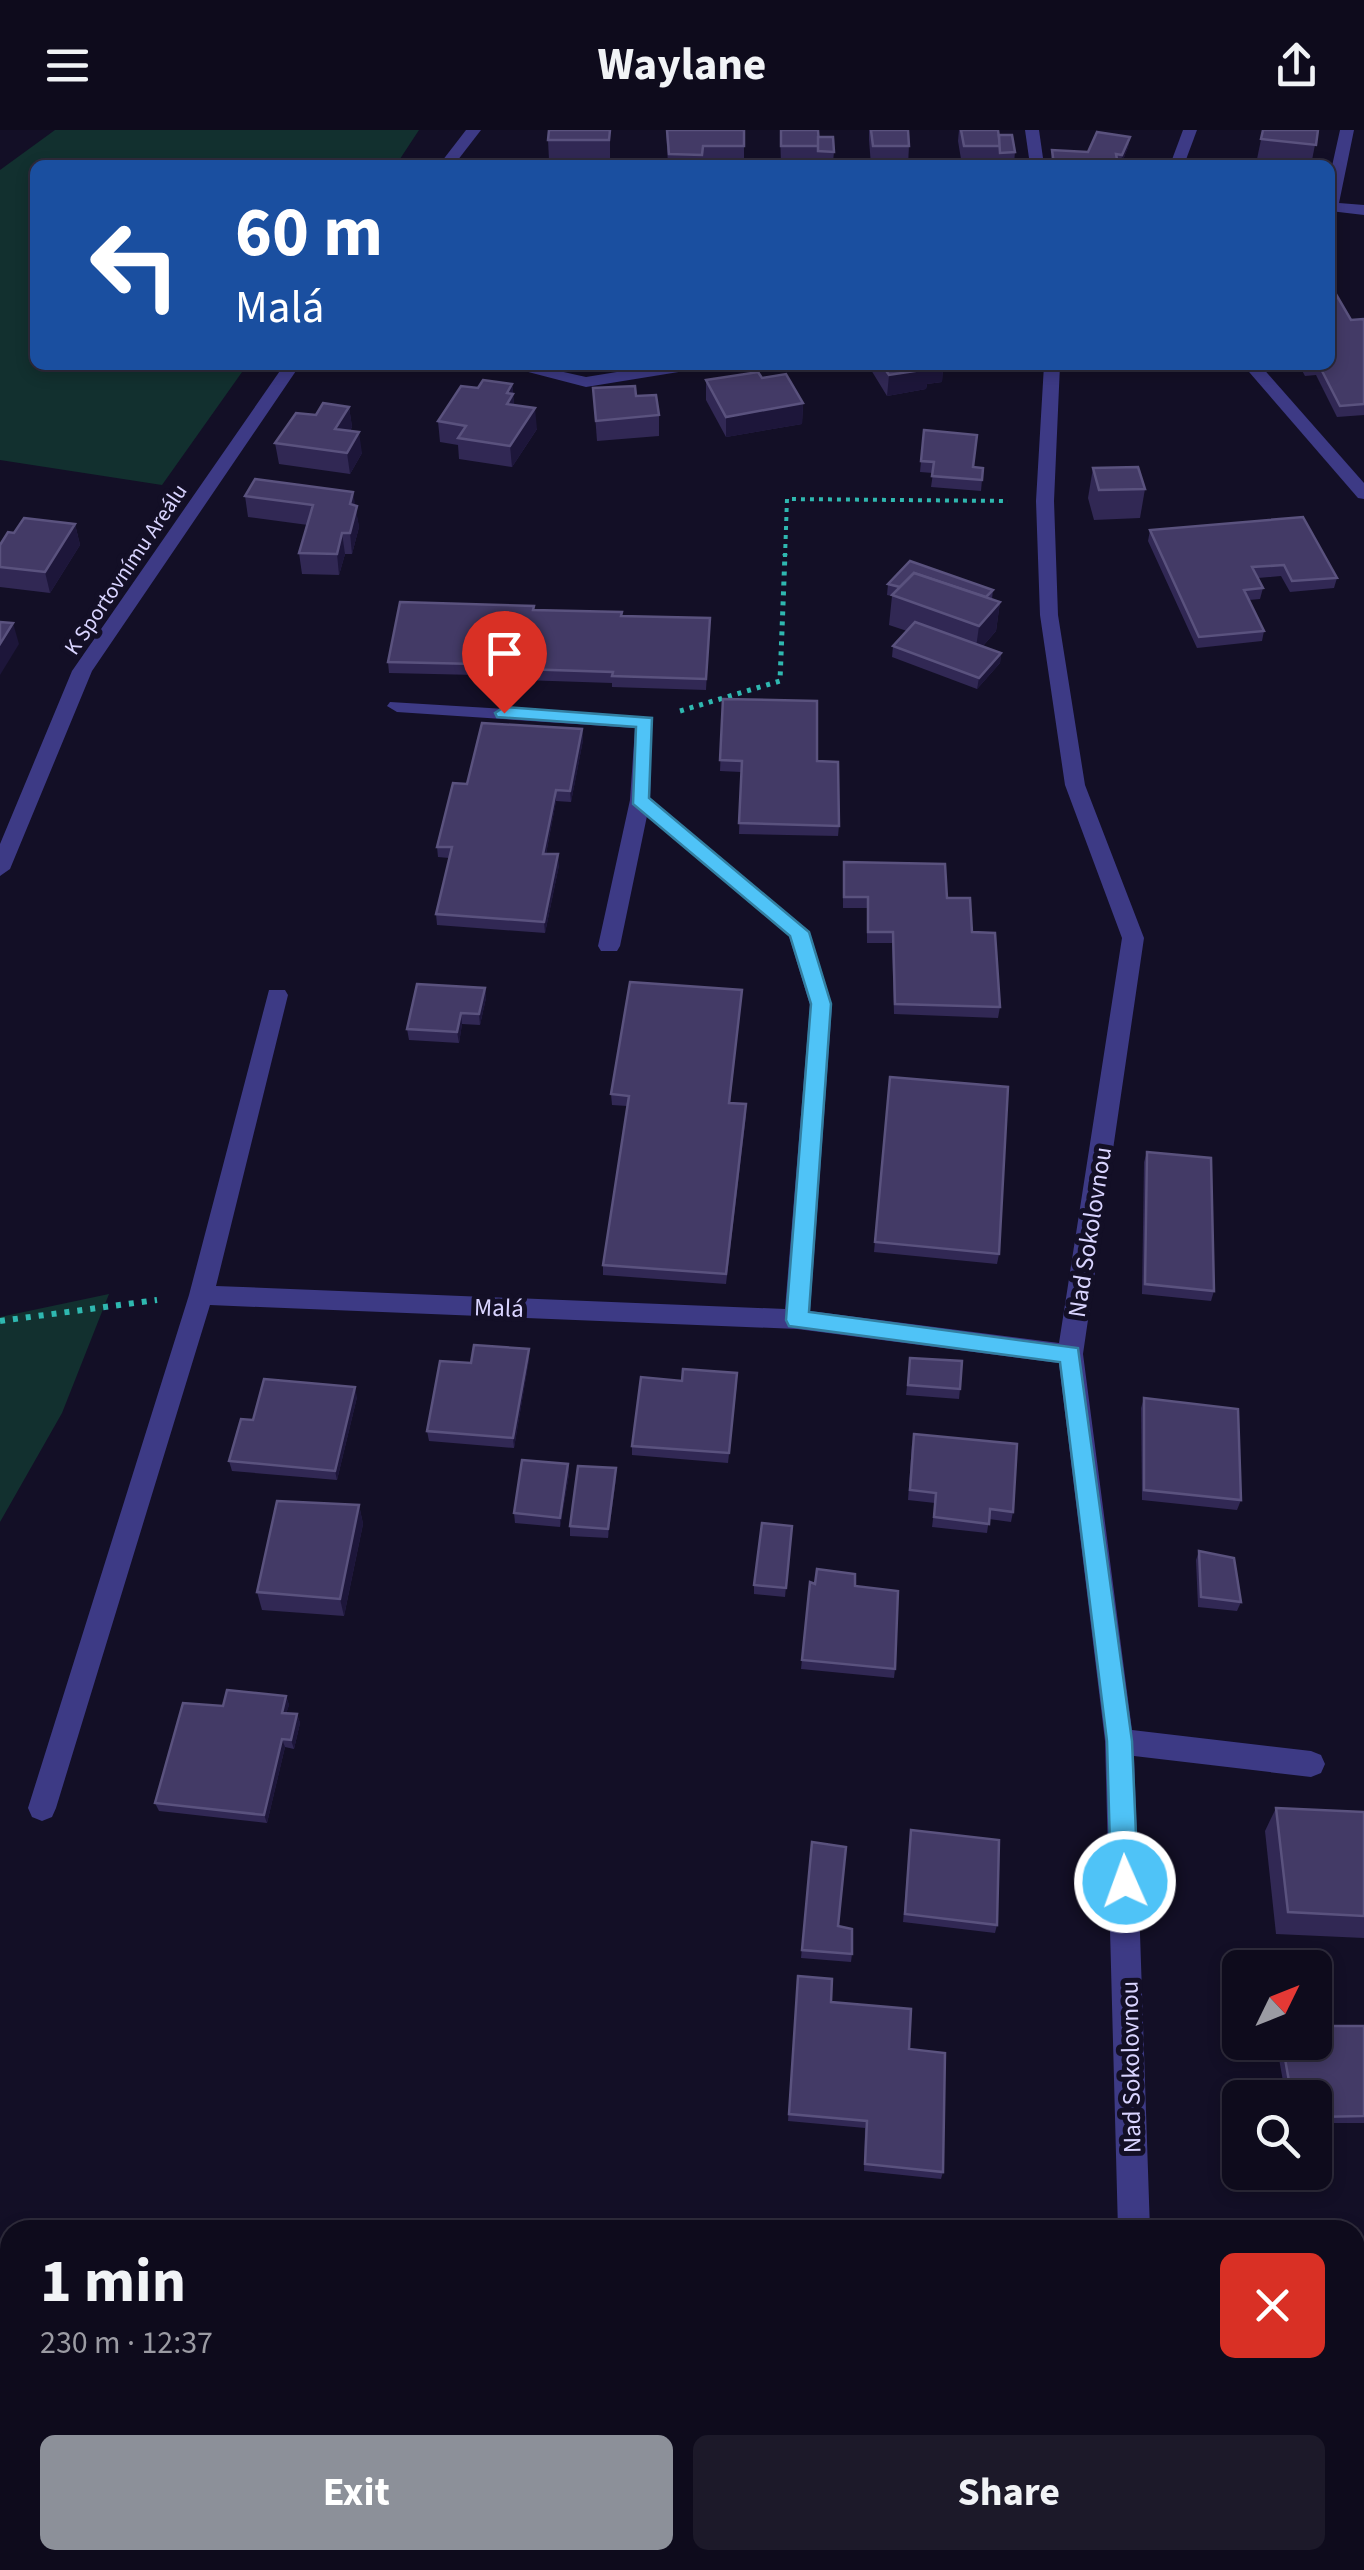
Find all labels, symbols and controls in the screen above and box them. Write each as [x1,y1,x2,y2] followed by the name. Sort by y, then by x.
[598,33,766,97] text: Waylane
[40,38,95,93] icon: menu
[1269,38,1324,93] icon: share
[235,183,383,283] text: 60 m
[70,200,200,330] icon: left
[235,276,325,340] text: Malá
[56,477,195,662] street label: K Sportovnímu Areálu
[462,611,547,714] pin
[477,626,532,681] icon: arrive
[1059,1144,1121,1320] street label: Nad Sokolovnou
[473,1289,524,1327] street label: Malá
[1073,1830,1177,1934] position arrow
[1222,1950,1332,2060] north arrow
[1222,1950,1332,2190] map controls
[1111,1981,1151,2153] street label: Nad Sokolovnou
[1222,2080,1332,2190] button: search
[40,2240,186,2325] text: 1 min
[1220,2253,1325,2358] button: close
[40,2320,213,2366] text: 230 m · 12:37
[40,2435,673,2550] button: Exit
[693,2435,1325,2550] button: Share

